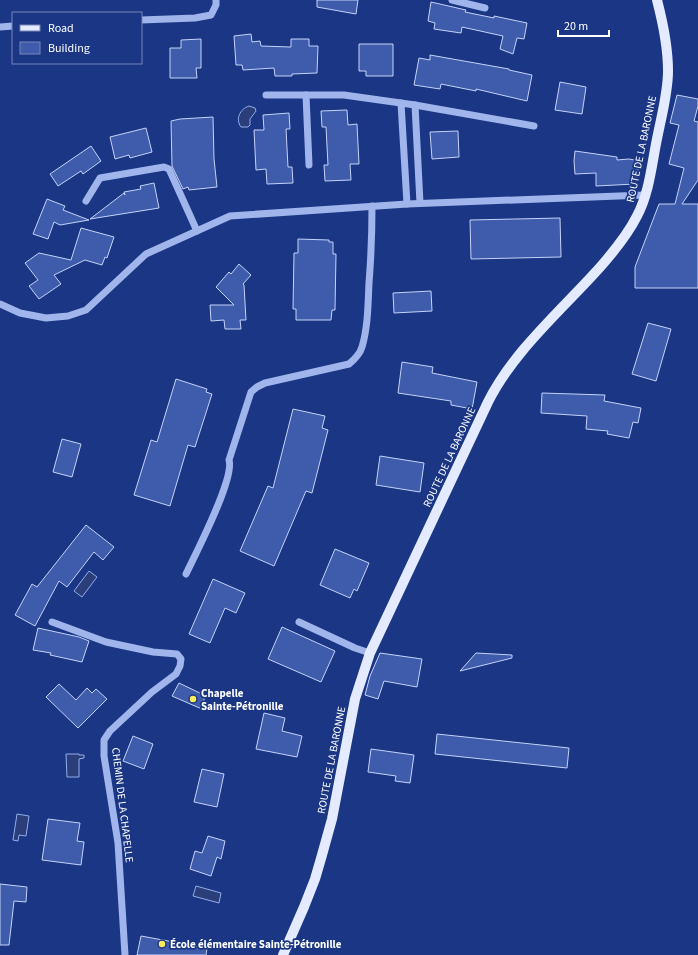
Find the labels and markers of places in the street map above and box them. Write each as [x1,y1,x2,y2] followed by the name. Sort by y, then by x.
[201,686,284,714] place label: Chapelle Sainte-Pétronille
[188,694,198,704] marker: Chapelle Sainte-Pétronille
[170,937,342,952] place label: École élémentaire Sainte-Pétronille
[157,939,167,949] marker: École élémentaire Sainte-Pétronille

